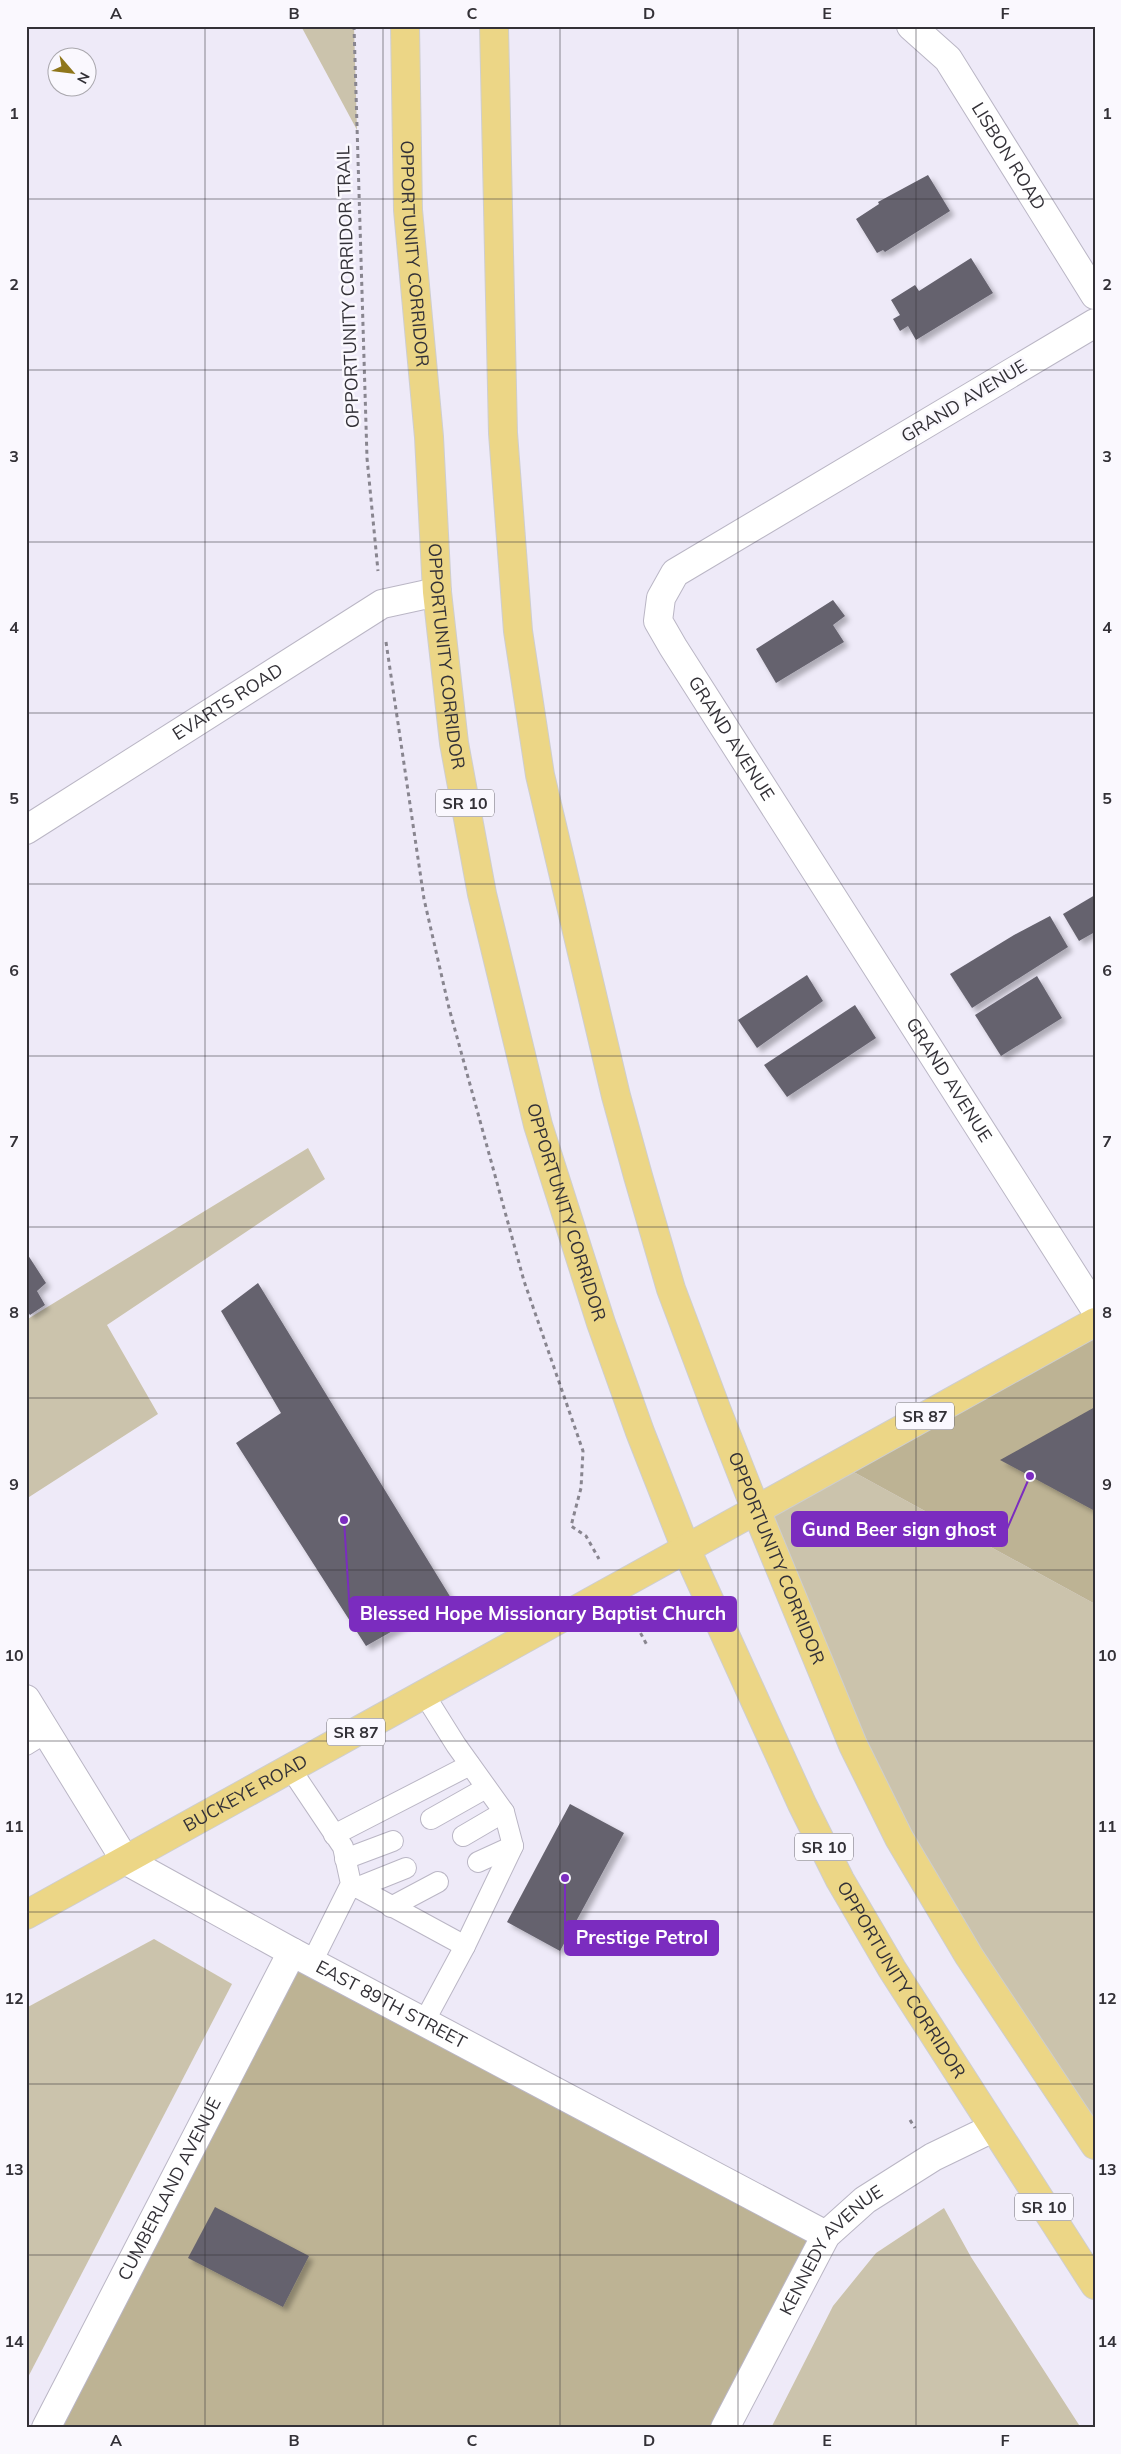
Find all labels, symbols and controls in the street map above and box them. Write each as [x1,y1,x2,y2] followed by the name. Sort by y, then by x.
[110,3,122,23] text: A
[288,3,300,23] text: B
[467,3,478,23] text: C
[643,3,655,23] text: D
[822,3,832,23] text: E
[1000,3,1010,23] text: F
[48,48,98,98] north arrow
[73,69,94,87] text: N
[967,98,1051,214] street label: LISBON ROAD
[9,103,19,123] text: 1
[1102,103,1112,123] text: 1
[396,140,434,368] street label: OPPORTUNITY CORRIDOR
[331,145,364,429] street label: OPPORTUNITY CORRIDOR TRAIL
[9,274,19,294] text: 2
[1102,274,1112,294] text: 2
[897,354,1031,447] street label: GRAND AVENUE
[9,446,19,466] text: 3
[1102,446,1112,466] text: 3
[423,543,471,771] street label: OPPORTUNITY CORRIDOR
[9,617,19,637] text: 4
[1102,617,1112,637] text: 4
[168,658,287,745] street label: EVARTS ROAD
[684,672,780,805] street label: GRAND AVENUE
[9,788,19,808] text: 5
[1102,788,1112,808] text: 5
[436,790,494,816] road number: SR 10
[9,960,19,980] text: 6
[1102,960,1112,980] text: 6
[901,1013,997,1146] street label: GRAND AVENUE
[522,1101,612,1324] street label: OPPORTUNITY CORRIDOR
[9,1131,19,1151] text: 7
[1102,1131,1112,1151] text: 7
[9,1302,19,1322] text: 8
[1102,1302,1112,1322] text: 8
[896,1402,954,1430] road number: SR 87
[723,1449,830,1668] street label: OPPORTUNITY CORRIDOR
[9,1474,19,1494] text: 9
[1102,1474,1112,1494] text: 9
[792,1512,1007,1546] callout: Gund Beer sign ghost
[802,1517,996,1541] text: Gund Beer sign ghost
[350,1597,736,1631] callout: Blessed Hope Missionary Baptist Church
[360,1601,726,1625] text: Blessed Hope Missionary Baptist Church
[4,1645,24,1665] text: 10
[1097,1645,1117,1665] text: 10
[327,1718,385,1745] road number: SR 87
[179,1749,312,1837] street label: BUCKEYE ROAD
[4,1816,24,1836] text: 11
[1097,1816,1117,1836] text: 11
[795,1834,853,1860] road number: SR 10
[832,1877,971,2082] street label: OPPORTUNITY CORRIDOR
[565,1921,718,1955] callout: Prestige Petrol
[576,1925,708,1949] text: Prestige Petrol
[312,1955,471,2054] street label: EAST 89TH STREET
[4,1988,24,2008] text: 12
[1097,1988,1117,2008] text: 12
[112,2093,226,2284] street label: CUMBERLAND AVENUE
[4,2159,24,2179] text: 13
[1097,2159,1117,2179] text: 13
[774,2180,887,2319] street label: KENNEDY AVENUE
[1015,2194,1073,2220] road number: SR 10
[4,2331,24,2351] text: 14
[1097,2331,1117,2351] text: 14
[110,2430,122,2450] text: A
[288,2430,300,2450] text: B
[467,2430,478,2450] text: C
[643,2430,655,2450] text: D
[822,2430,832,2450] text: E
[1000,2430,1010,2450] text: F

